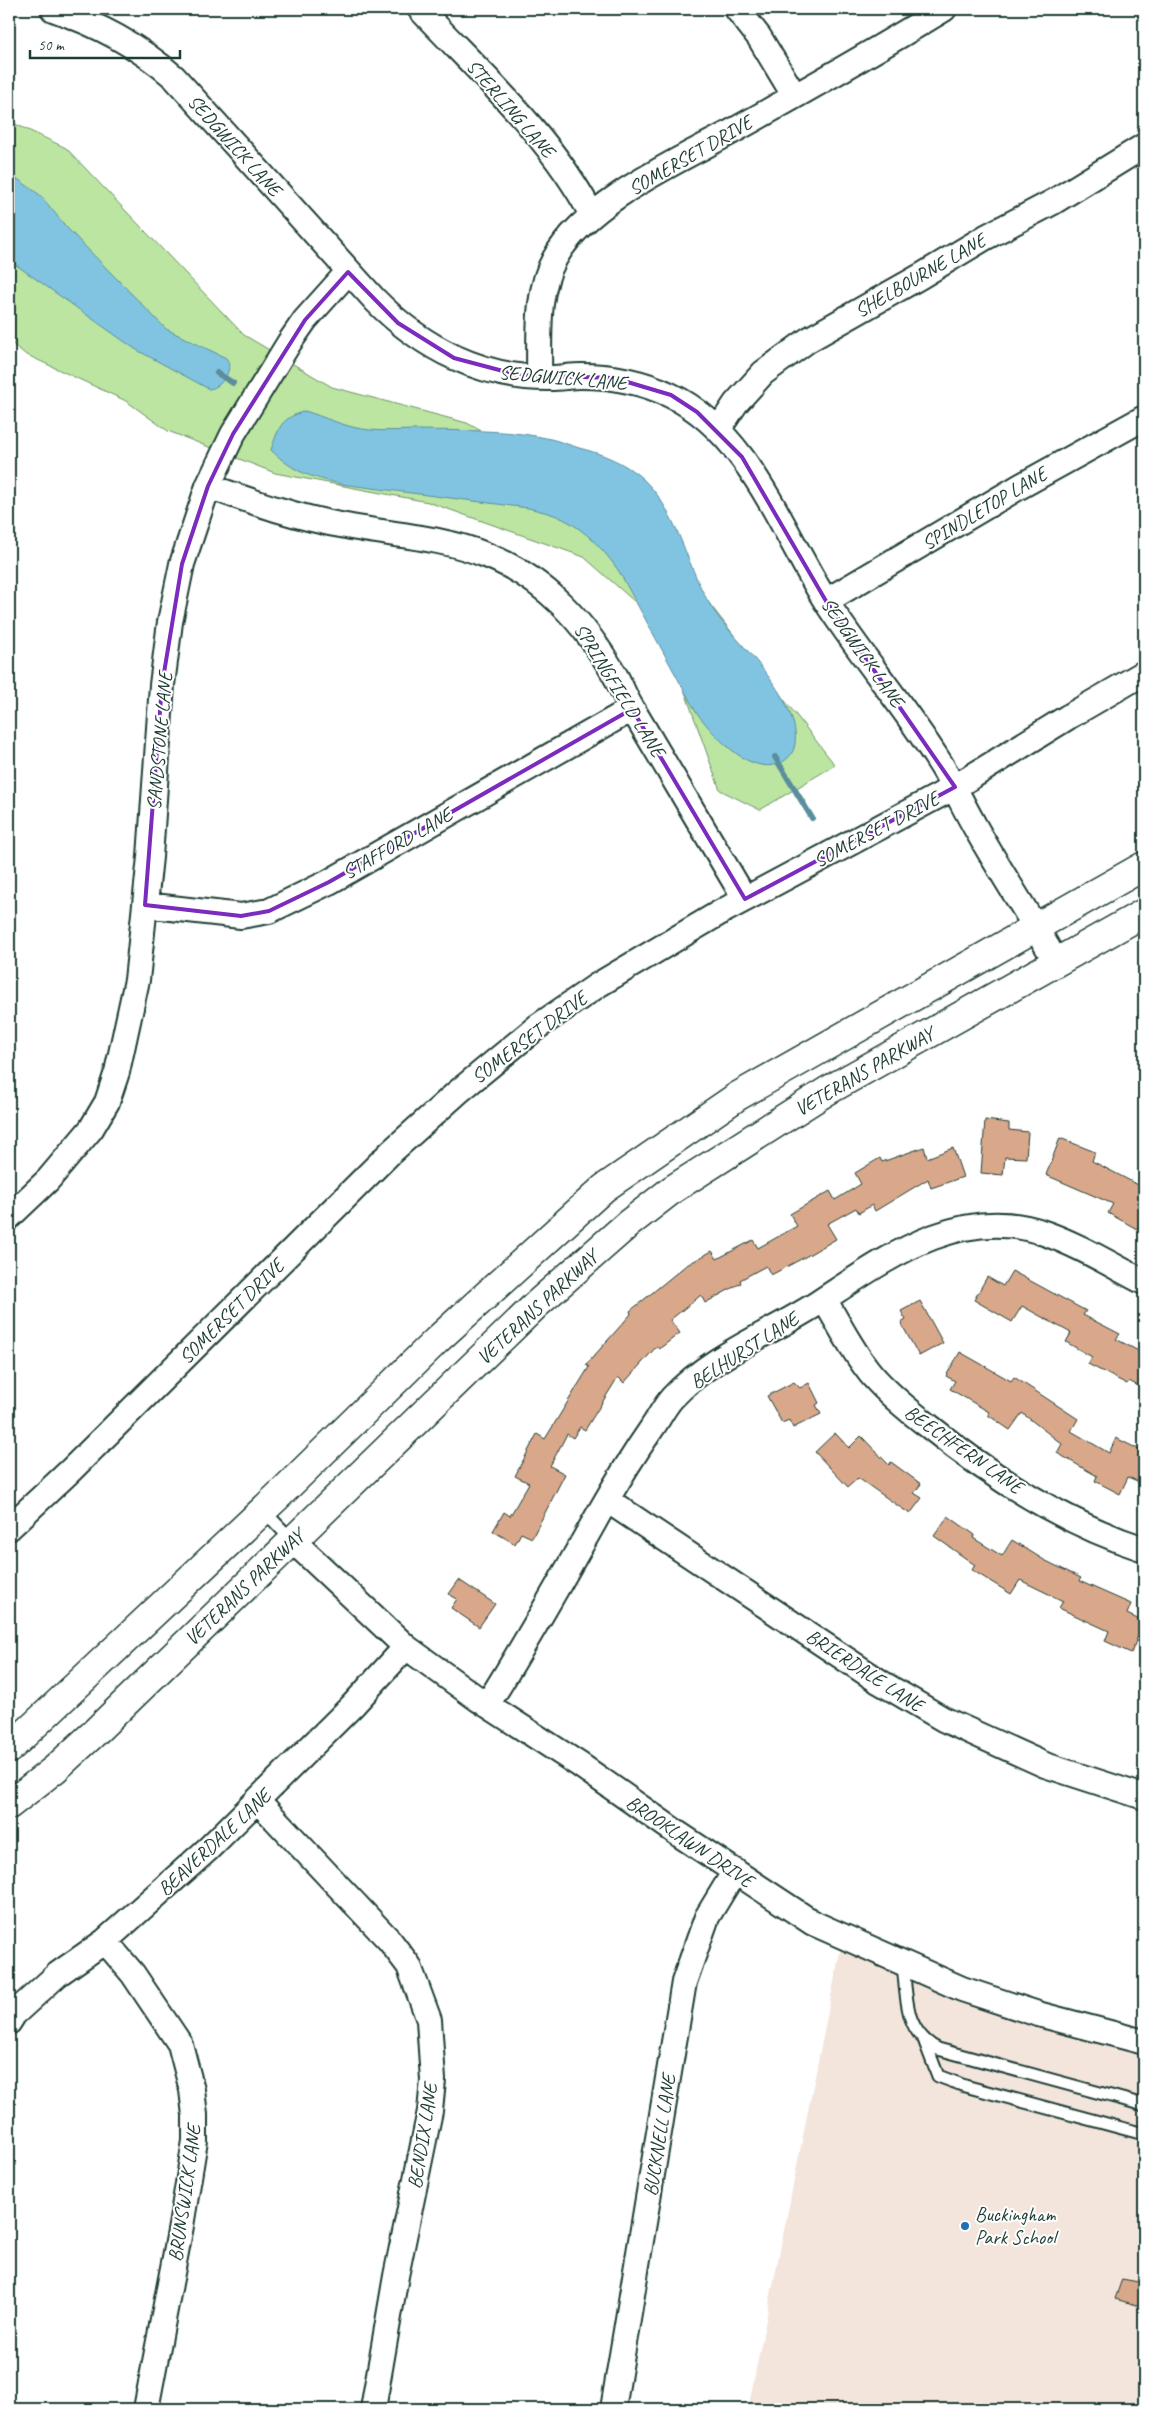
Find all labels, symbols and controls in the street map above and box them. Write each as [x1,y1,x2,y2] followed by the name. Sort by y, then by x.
[30,28,180,60] scale bar
[38,36,65,55] text: 50 m
[461,54,562,165] street label: STERLING LANE
[182,89,289,203] street label: SEDGWICK LANE
[624,108,759,201] street label: SOMERSET DRIVE
[850,226,993,323] street label: SHELBOURNE LANE
[498,359,630,396] street label: SEDGWICK LANE
[917,460,1054,556] street label: SPINDLETOP LANE
[816,593,911,714] street label: SEDGWICK LANE
[568,619,672,764] street label: SPRINGFIELD LANE
[141,668,178,811] street label: SANDSTONE LANE
[809,784,946,873] street label: SOMERSET DRIVE
[338,801,459,885] street label: STAFFORD LANE
[466,984,595,1089] street label: SOMERSET DRIVE
[790,1020,942,1121] street label: VETERANS PARKWAY
[472,1242,606,1370] street label: VETERANS PARKWAY
[173,1251,291,1369] street label: SOMERSET DRIVE
[685,1305,805,1395] street label: BELHURST LANE
[900,1399,1030,1501] street label: BEECHFERN LANE
[179,1521,312,1651] street label: VETERANS PARKWAY
[801,1623,931,1719] street label: BRIERDALE LANE
[153,1782,278,1901] street label: BEAVERDALE LANE
[621,1790,761,1895] street label: BROOKLAWN DRIVE
[638,2070,682,2198] street label: BUCKNELL LANE
[402,2079,444,2191] street label: BENDIX LANE
[163,2121,207,2263] street label: BRUNSWICK LANE
[975,2202,1059,2250] place label: Buckingham Park School
[959,2220,971,2232] marker: Buckingham Park School

